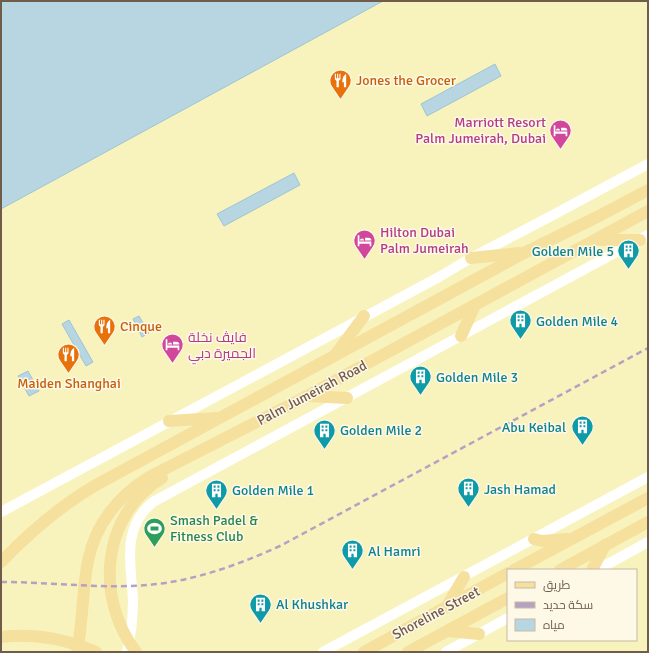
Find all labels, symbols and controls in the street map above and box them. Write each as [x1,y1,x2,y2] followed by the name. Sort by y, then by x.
[328,67,354,100] restaurant icon: Jones the Grocer
[356,72,457,89] place label: Jones the Grocer
[415,114,546,147] place label: Marriott Resort Palm Jumeirah, Dubai
[548,117,574,150] hotel icon: Marriott Resort Palm Jumeirah, Dubai
[380,224,469,257] place label: Hilton Dubai Palm Jumeirah
[352,227,378,260] hotel icon: Hilton Dubai Palm Jumeirah
[616,238,642,271] building icon: Golden Mile 5
[532,243,614,260] place label: Golden Mile 5
[508,308,534,341] building icon: Golden Mile 4
[92,313,118,346] restaurant icon: Cinque
[536,313,619,330] place label: Golden Mile 4
[120,318,162,335] place label: Cinque
[188,329,256,365] place label: فايڤ نخلة الجميرة دبي
[159,332,185,365] hotel icon: فايڤ نخلة الجميرة دبي
[56,342,82,375] restaurant icon: Maiden Shanghai
[254,357,370,429] street label: Palm Jumeirah Road
[407,364,433,397] building icon: Golden Mile 3
[436,369,518,386] place label: Golden Mile 3
[17,375,121,392] place label: Maiden Shanghai
[569,414,595,447] building icon: Abu Keibal
[311,417,337,450] building icon: Golden Mile 2
[502,419,566,436] place label: Abu Keibal
[340,422,422,439] place label: Golden Mile 2
[456,476,482,509] building icon: Jash Hamad
[203,477,229,510] building icon: Golden Mile 1
[484,481,556,498] place label: Jash Hamad
[232,482,314,499] place label: Golden Mile 1
[170,512,258,545] place label: Smash Padel & Fitness Club
[142,515,168,548] sports icon: Smash Padel & Fitness Club
[340,538,366,571] building icon: Al Hamri
[368,543,421,560] place label: Al Hamri
[507,569,637,641] legend
[543,578,571,593] text: طريق
[389,583,483,643] street label: Shoreline Street
[248,591,274,624] building icon: Al Khushkar
[276,596,349,613] place label: Al Khushkar
[543,598,593,613] text: سكة حديد
[543,618,565,633] text: مياه

